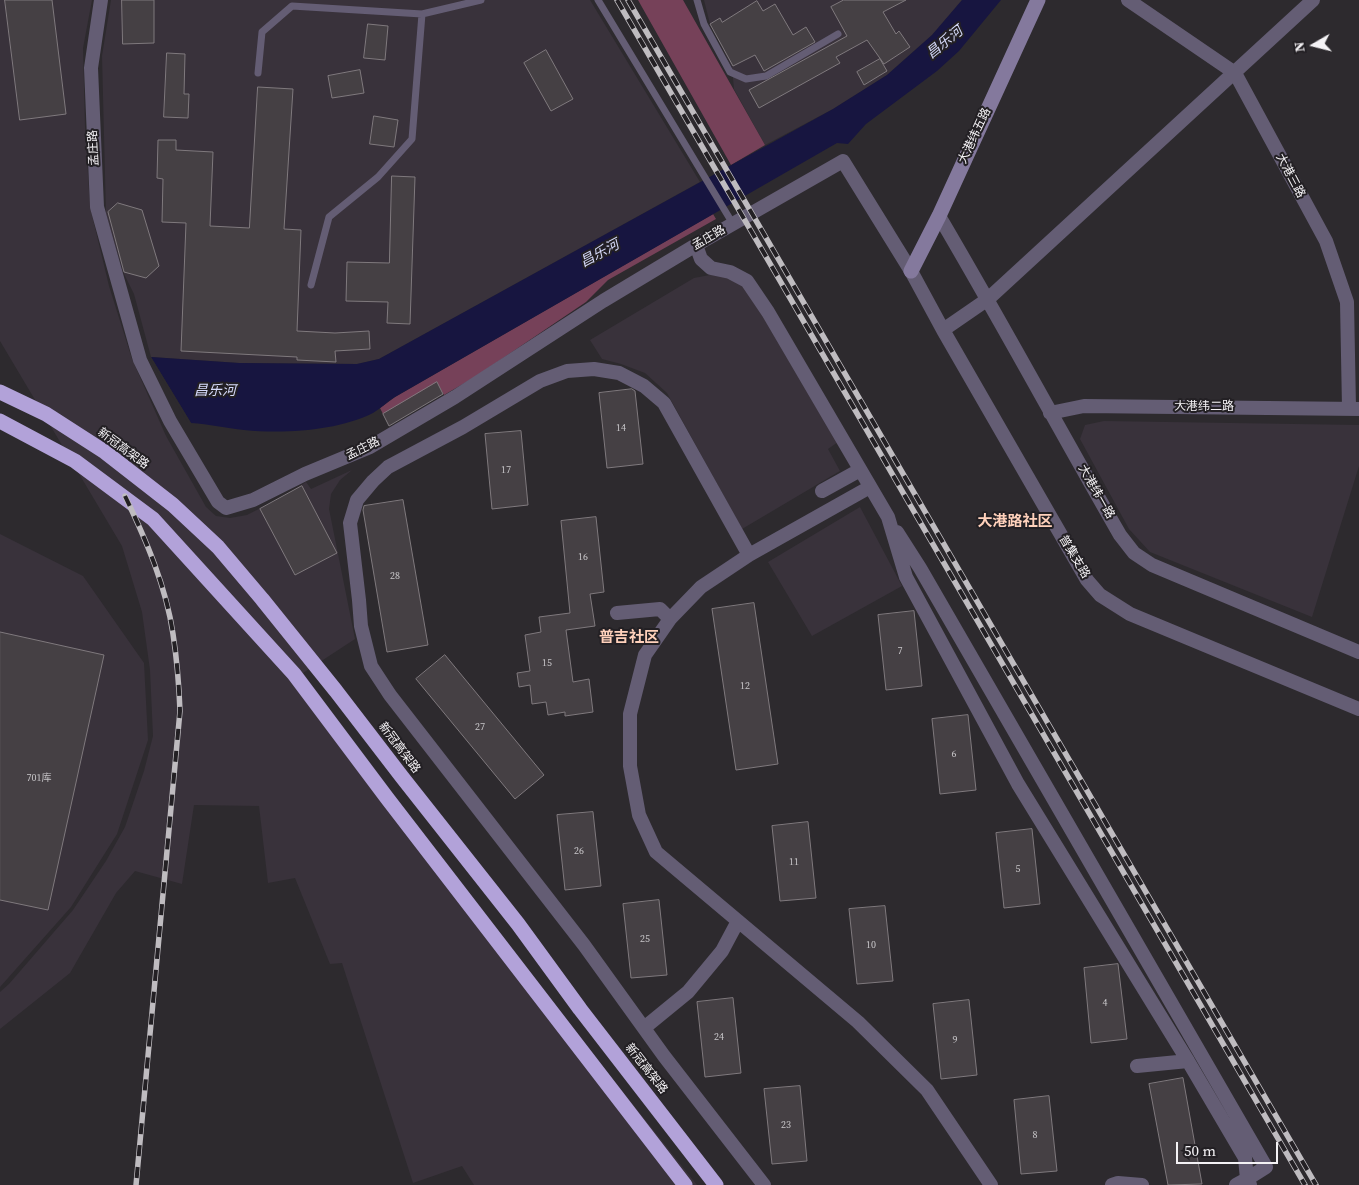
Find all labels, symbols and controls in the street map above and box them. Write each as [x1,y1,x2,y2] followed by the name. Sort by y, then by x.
[1289,20,1339,70] north arrow
[923,23,967,63] water label: 昌乐河
[1289,41,1310,54] text: N
[956,106,994,166] street label: 大港纬五路
[86,130,102,166] street label: 孟庄路
[1272,151,1308,201] street label: 大港三路
[690,223,728,253] street label: 孟庄路
[578,237,622,271] water label: 昌乐河
[194,383,236,399] water label: 昌乐河
[1174,400,1234,414] street label: 大港纬二路
[616,422,626,434] house number: 14
[94,426,152,472] street label: 新冠高架路
[344,435,382,463] street label: 孟庄路
[1075,462,1117,522] street label: 大港纬一路
[501,464,511,476] house number: 17
[978,513,1052,531] district label: 大港路社区
[1055,533,1093,581] street label: 普集支路
[578,551,588,563] house number: 16
[390,570,400,582] house number: 28
[599,629,659,647] district label: 普吉社区
[898,645,902,657] house number: 7
[542,657,552,669] house number: 15
[740,680,750,692] house number: 12
[375,720,423,776] street label: 新冠高架路
[475,721,485,733] house number: 27
[952,748,956,760] house number: 6
[27,772,51,784] house number: 701库
[574,845,584,857] house number: 26
[789,856,799,868] house number: 11
[1016,863,1020,875] house number: 5
[640,933,650,945] house number: 25
[866,939,876,951] house number: 10
[1103,997,1107,1009] house number: 4
[714,1031,724,1043] house number: 24
[953,1034,957,1046] house number: 9
[622,1041,670,1097] street label: 新冠高架路
[781,1119,791,1131] house number: 23
[1033,1129,1037,1141] house number: 8
[1179,1132,1282,1164] scale bar
[1184,1140,1216,1161] text: 50 m

